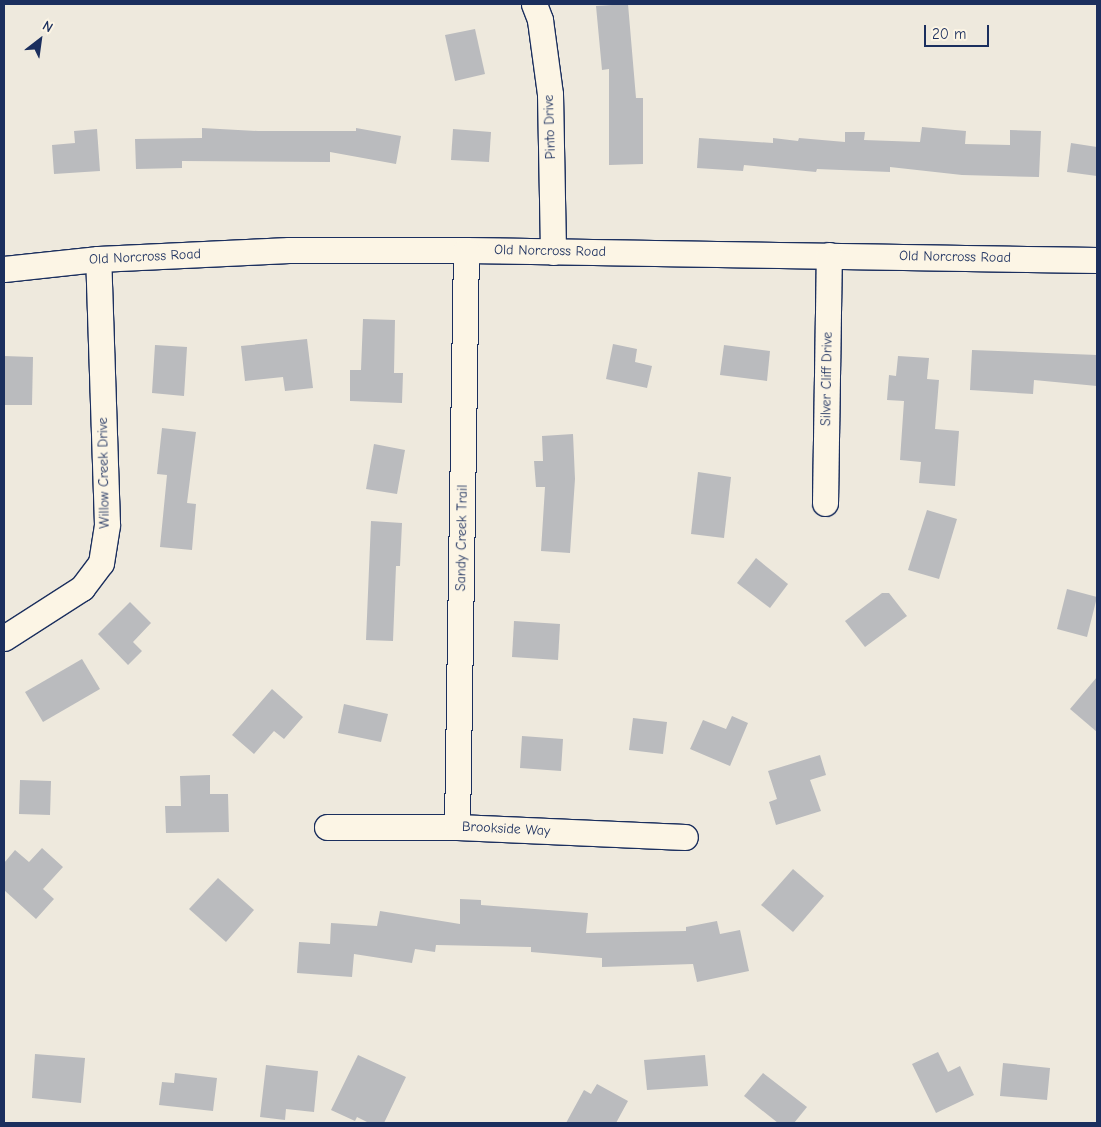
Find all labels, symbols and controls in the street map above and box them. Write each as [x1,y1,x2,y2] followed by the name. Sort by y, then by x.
[15,15,65,65] north arrow
[926,15,991,47] scale bar
[40,17,56,36] text: N
[932,25,966,43] text: 20 m
[540,94,560,160] street label: Pinto Drive
[494,242,606,260] street label: Old Norcross Road
[89,246,201,268] street label: Old Norcross Road
[899,248,1011,266] street label: Old Norcross Road
[818,332,836,426] street label: Silver Cliff Drive
[95,417,113,529] street label: Willow Creek Drive
[453,485,471,591] street label: Sandy Creek Trail
[461,818,551,840] street label: Brookside Way

